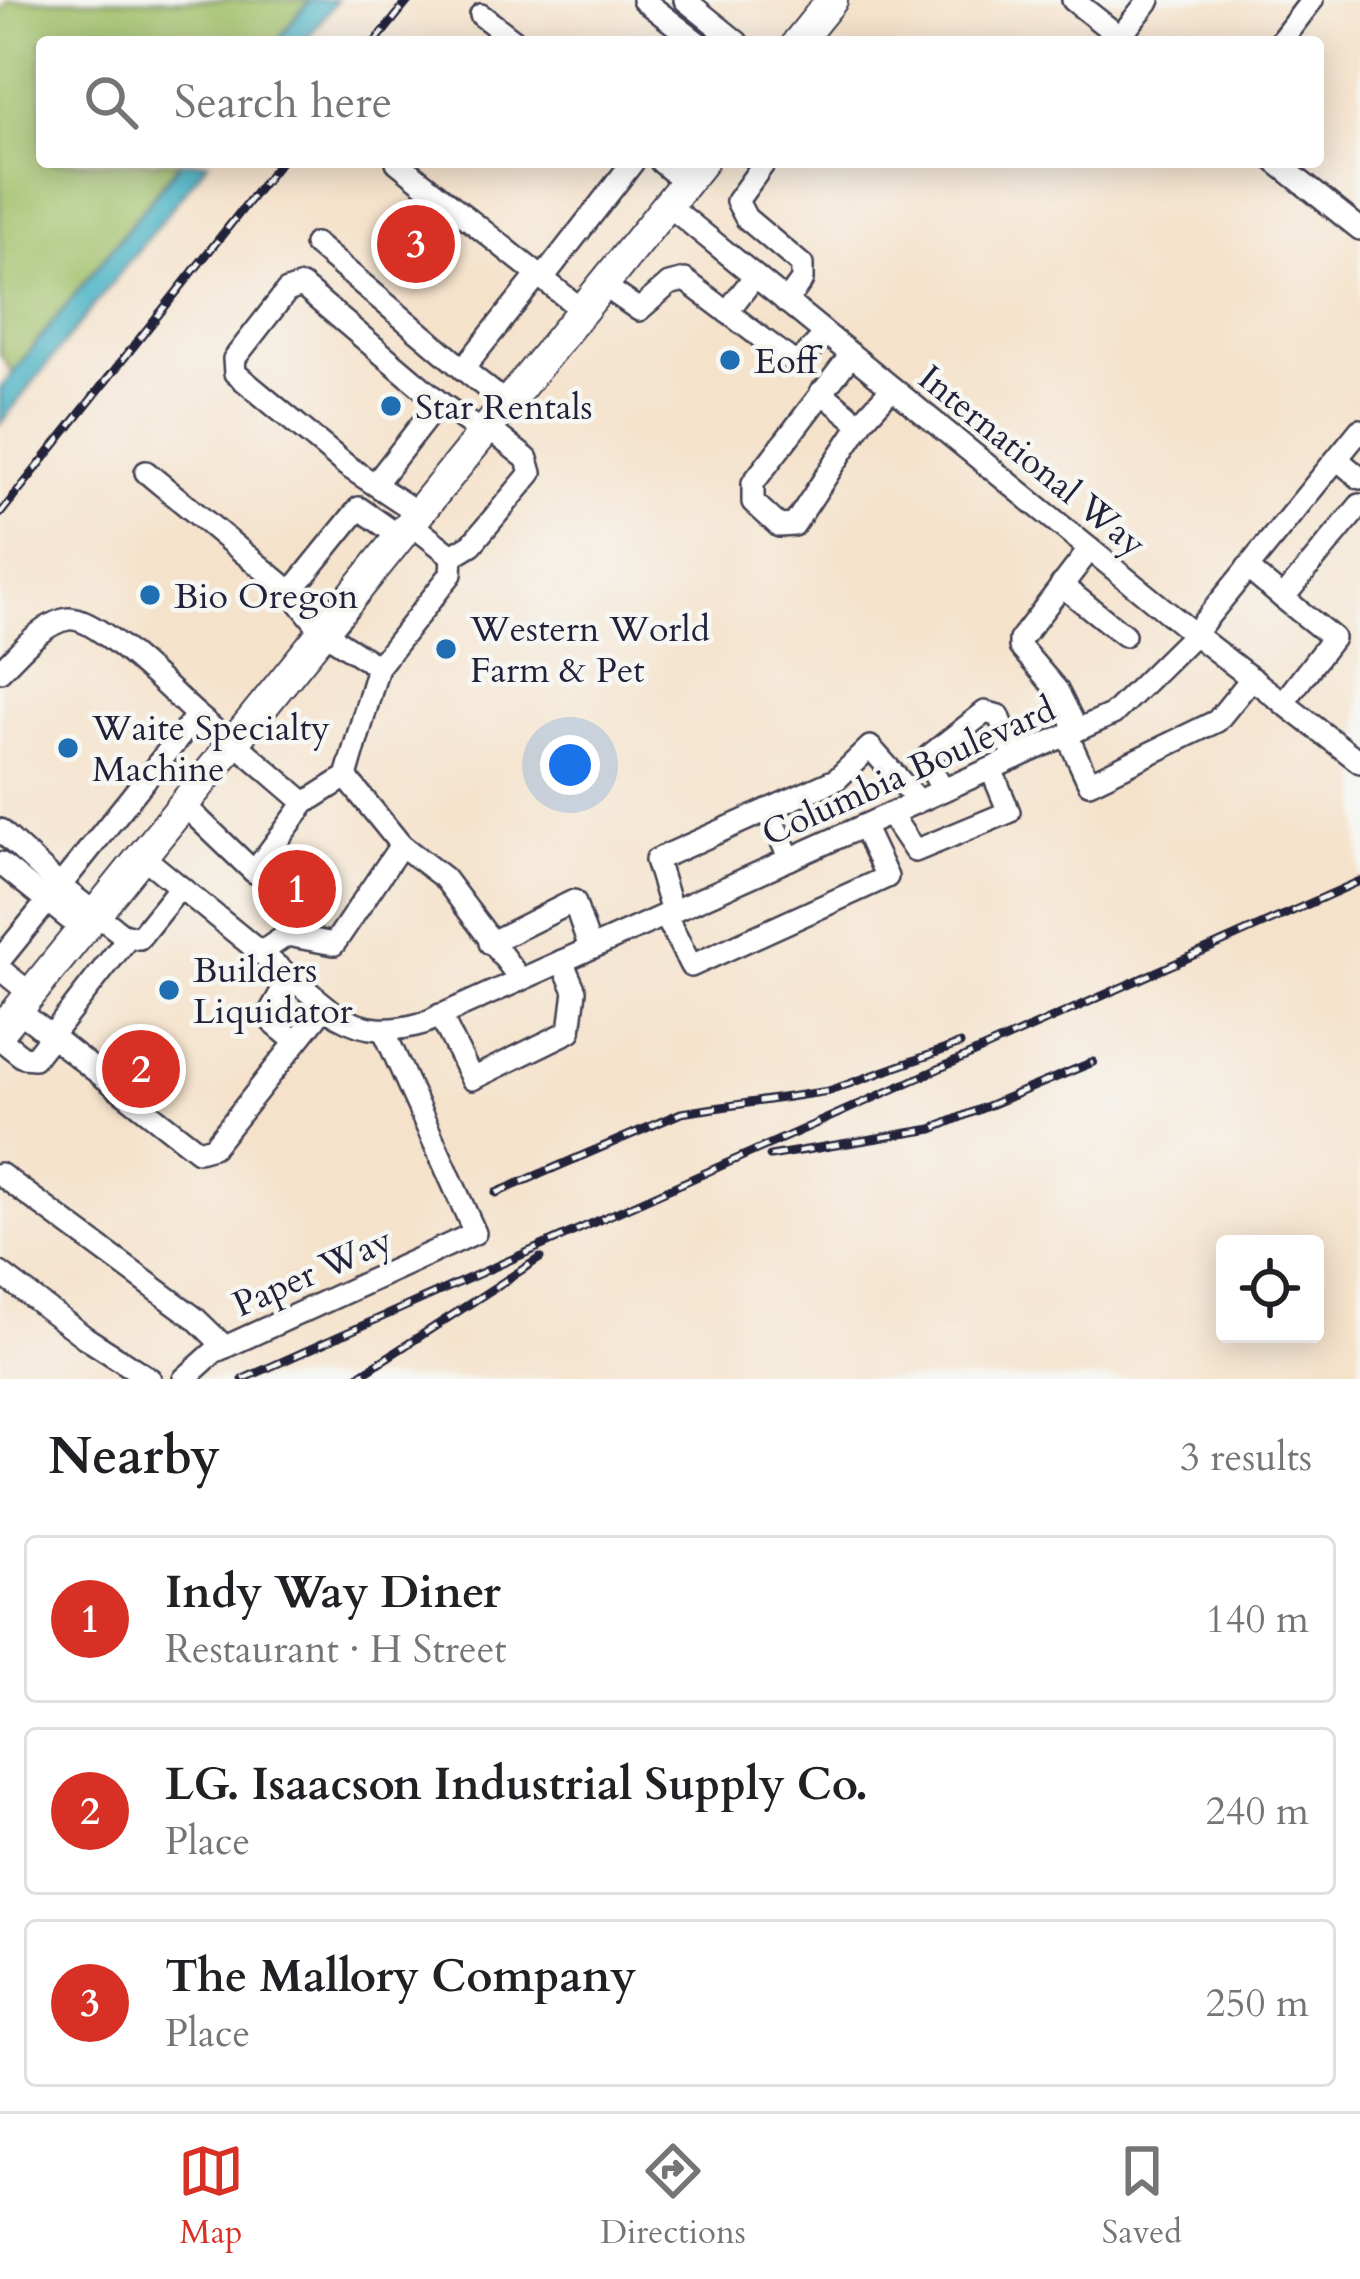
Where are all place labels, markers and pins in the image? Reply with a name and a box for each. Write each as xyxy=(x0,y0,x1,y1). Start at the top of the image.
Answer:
pin: 3 xyxy=(377,199,455,289)
place label: Eoff xyxy=(754,337,823,386)
marker: Eoff xyxy=(717,347,743,373)
place label: Star Rentals xyxy=(415,383,593,432)
marker: Star Rentals xyxy=(378,393,404,419)
place label: Bio Oregon xyxy=(174,572,359,621)
marker: Bio Oregon xyxy=(137,582,163,608)
place label: Western World Farm & Pet xyxy=(469,605,710,695)
marker: Western World Farm & Pet xyxy=(433,636,459,662)
place label: Waite Specialty Machine xyxy=(91,704,330,794)
marker: Waite Specialty Machine xyxy=(55,735,81,761)
pin: 1 xyxy=(258,844,336,934)
place label: Builders Liquidator xyxy=(193,946,354,1036)
marker: Builders Liquidator xyxy=(156,977,182,1003)
pin: 2 xyxy=(102,1024,180,1114)

